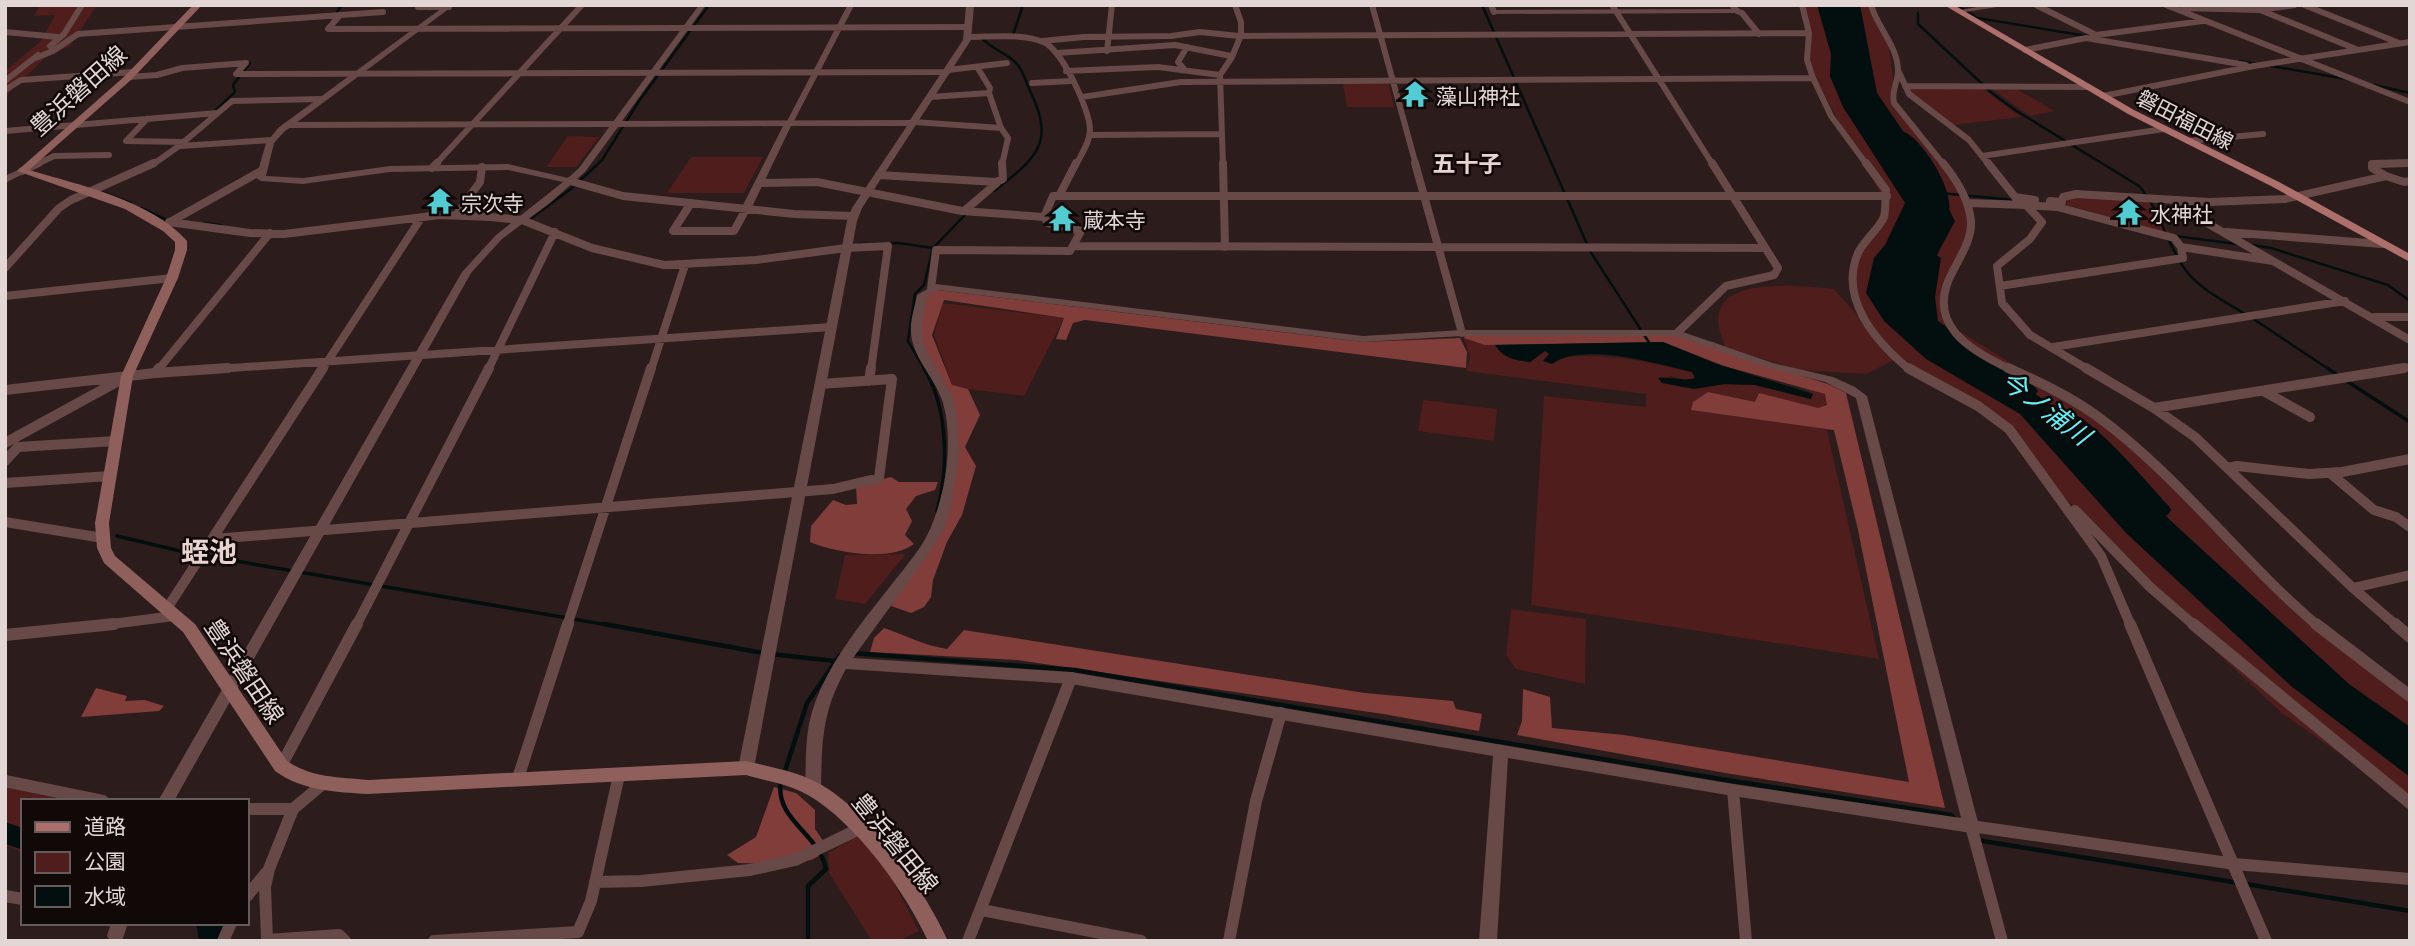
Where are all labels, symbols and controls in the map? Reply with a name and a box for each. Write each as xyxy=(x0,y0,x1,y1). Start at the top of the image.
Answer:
street label: 豊浜磐田線 xyxy=(21,36,133,142)
temple icon: 藻山神社 xyxy=(1400,79,1430,109)
place label: 藻山神社 xyxy=(1436,79,1520,110)
street label: 磐田福田線 xyxy=(2132,80,2240,156)
district label: 五十子 xyxy=(1433,145,1502,179)
temple icon: 宗次寺 xyxy=(425,186,455,216)
place label: 宗次寺 xyxy=(461,186,524,217)
temple icon: 水神社 xyxy=(2114,197,2144,227)
place label: 水神社 xyxy=(2150,197,2213,228)
temple icon: 蔵本寺 xyxy=(1047,203,1077,233)
place label: 蔵本寺 xyxy=(1083,203,1146,234)
water label: 今ノ浦川 xyxy=(1994,359,2103,455)
district label: 蛭池 xyxy=(181,529,237,571)
street label: 豊浜磐田線 xyxy=(198,610,294,730)
street label: 豊浜磐田線 xyxy=(846,784,948,900)
legend xyxy=(21,799,248,925)
text: 道路 xyxy=(84,809,126,840)
text: 公園 xyxy=(84,844,126,875)
text: 水域 xyxy=(84,879,126,910)

